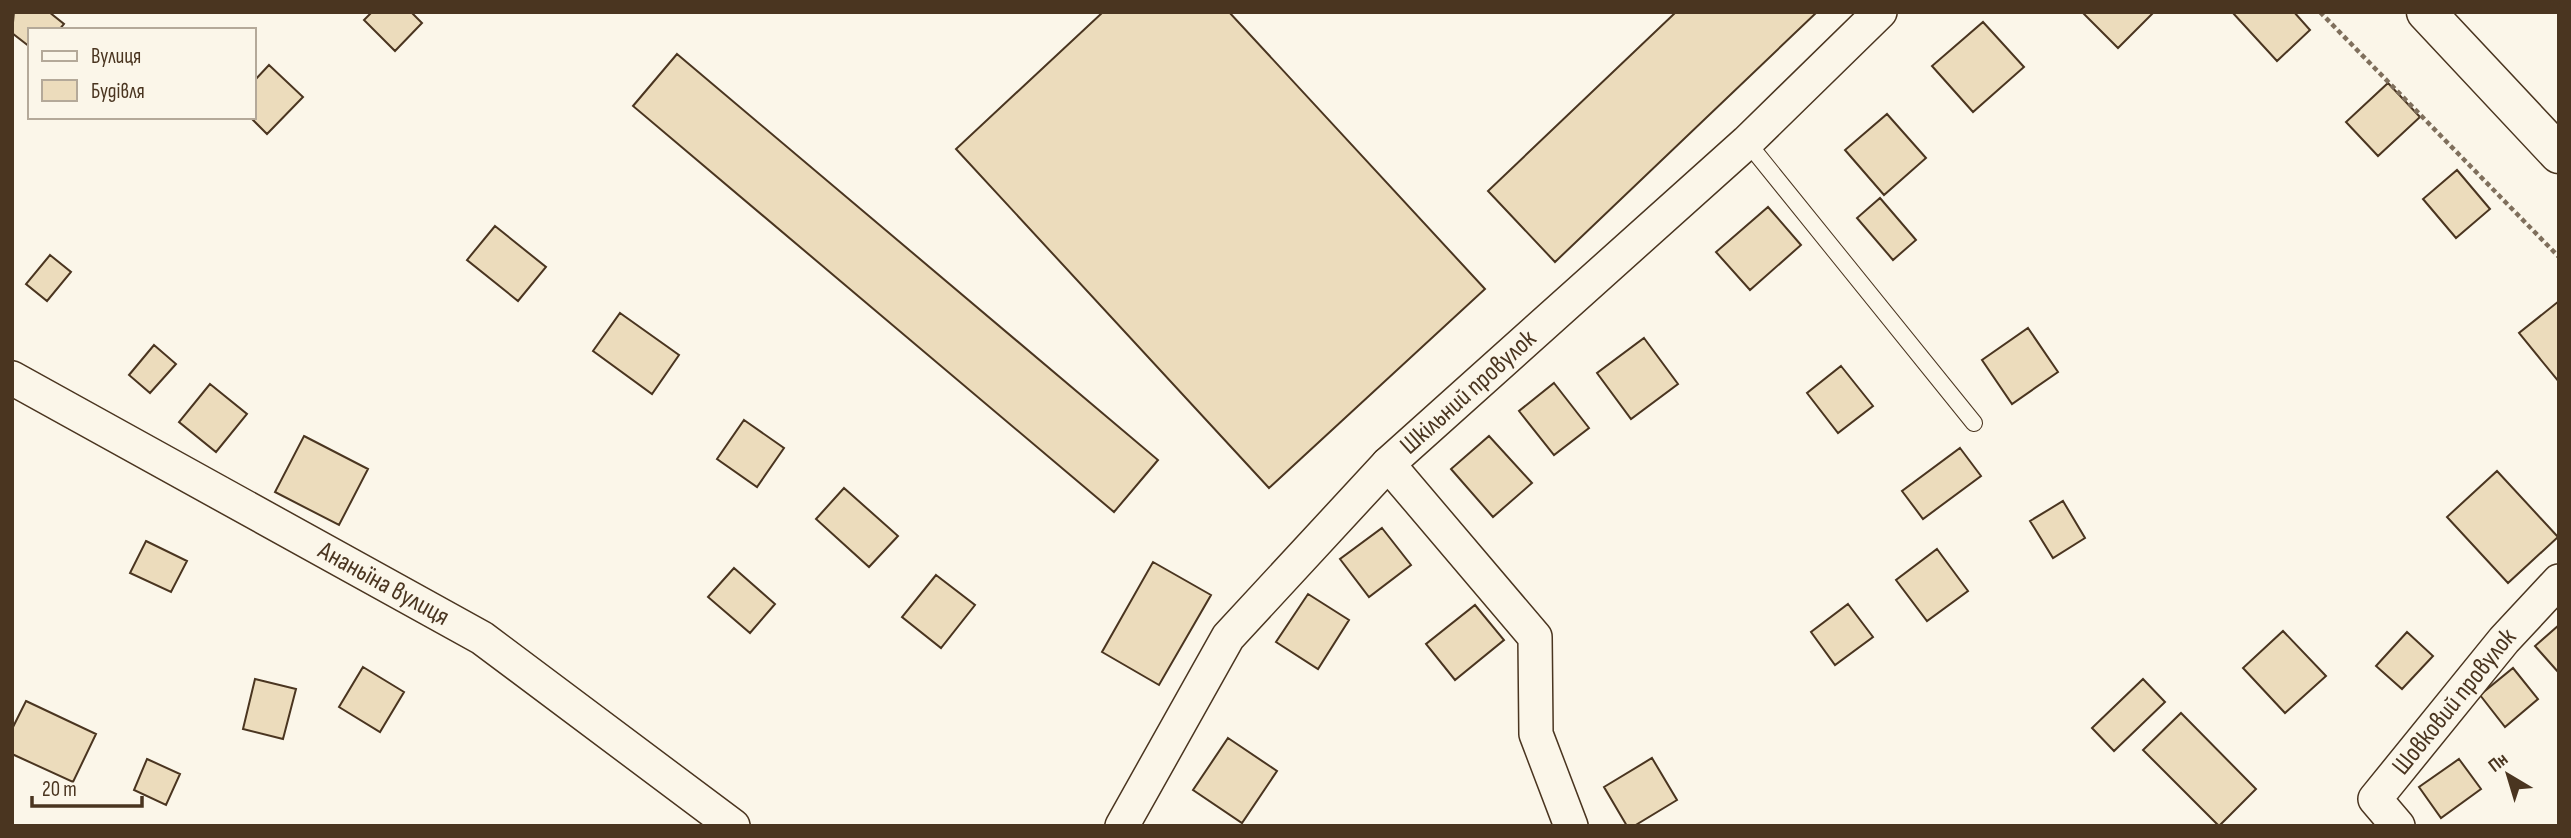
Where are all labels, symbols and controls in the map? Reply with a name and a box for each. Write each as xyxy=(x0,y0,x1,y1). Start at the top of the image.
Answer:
legend xyxy=(28,28,256,119)
text: Вулиця xyxy=(91,44,141,69)
text: Будівля xyxy=(91,79,145,104)
street label: Шкільний провулок xyxy=(1394,323,1542,461)
street label: Ананьїна вулиця xyxy=(312,535,455,632)
street label: Шовковий провулок xyxy=(2385,622,2523,781)
north arrow xyxy=(2473,740,2543,810)
text: Пн xyxy=(2484,748,2513,778)
scale bar xyxy=(32,764,142,808)
text: 20 m xyxy=(42,777,77,802)

